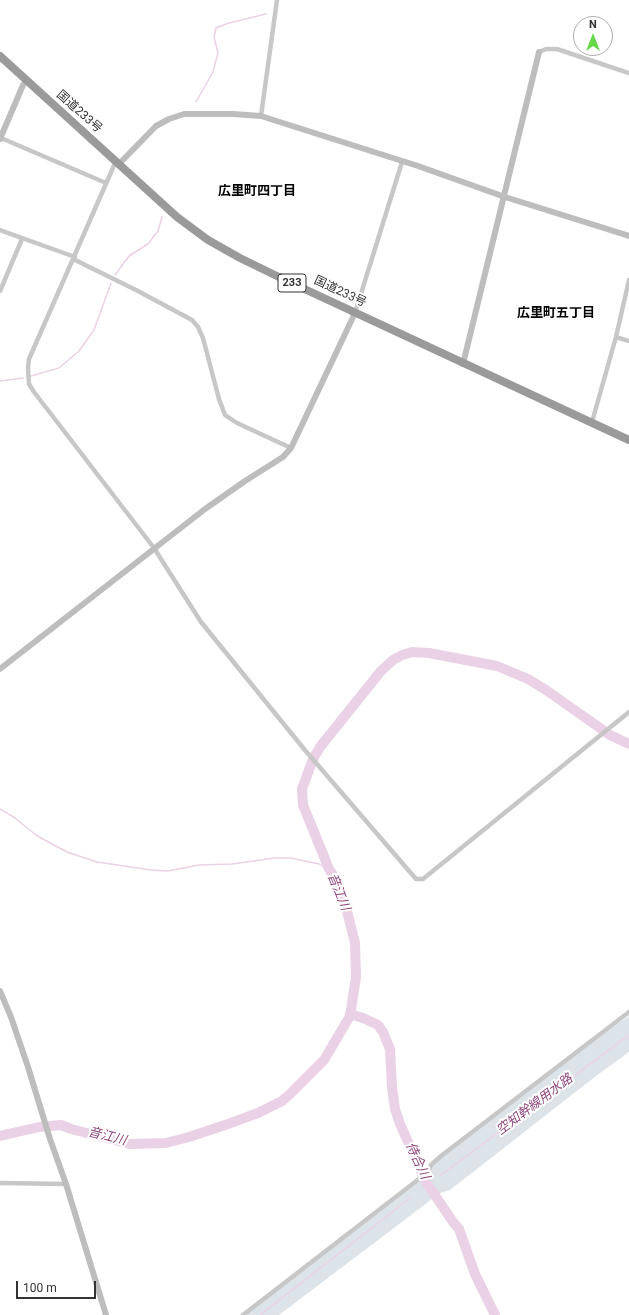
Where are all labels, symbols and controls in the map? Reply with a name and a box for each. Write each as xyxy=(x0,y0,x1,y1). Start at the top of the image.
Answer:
north arrow xyxy=(573,16,613,56)
text: N xyxy=(589,18,597,31)
street label: 国道233号 xyxy=(53,88,105,136)
district label: 広里町四丁目 xyxy=(218,184,296,200)
road number: 233 xyxy=(278,274,306,292)
street label: 国道233号 xyxy=(311,274,369,310)
district label: 広里町五丁目 xyxy=(517,306,595,322)
water label: 音江川 xyxy=(323,871,353,913)
water label: 空知幹線用水路 xyxy=(494,1071,576,1139)
water label: 音江川 xyxy=(86,1125,128,1149)
water label: 侍合川 xyxy=(402,1140,432,1182)
scale bar xyxy=(18,1273,98,1299)
text: 100 m xyxy=(23,1281,57,1295)

